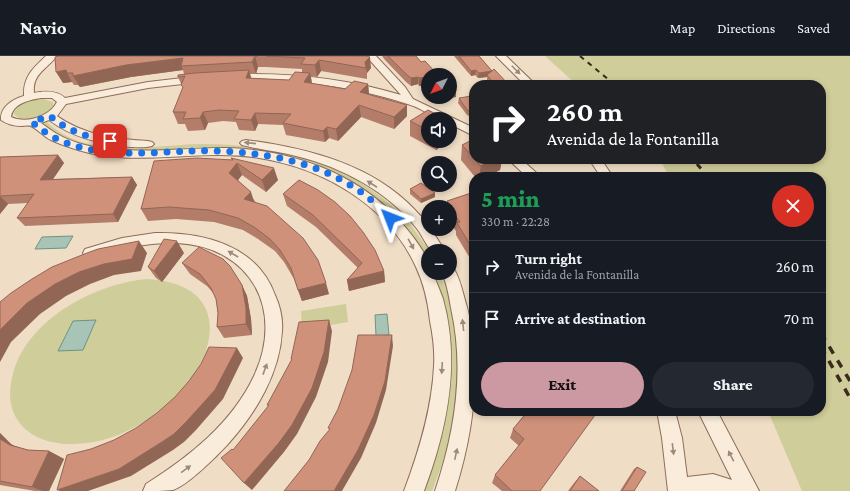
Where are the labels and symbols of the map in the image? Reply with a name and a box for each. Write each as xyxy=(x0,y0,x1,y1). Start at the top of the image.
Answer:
one-way arrow xyxy=(511,66,521,75)
north arrow xyxy=(421,68,457,104)
pin xyxy=(93,124,127,158)
one-way arrow xyxy=(244,140,256,146)
one-way arrow xyxy=(366,180,378,187)
position arrow xyxy=(369,197,411,239)
one-way arrow xyxy=(407,238,414,250)
one-way arrow xyxy=(227,251,239,258)
one-way arrow xyxy=(460,319,467,331)
one-way arrow xyxy=(262,362,268,374)
one-way arrow xyxy=(439,362,446,374)
one-way arrow xyxy=(670,443,676,455)
one-way arrow xyxy=(454,448,460,460)
one-way arrow xyxy=(728,451,734,462)
one-way arrow xyxy=(180,465,191,474)

